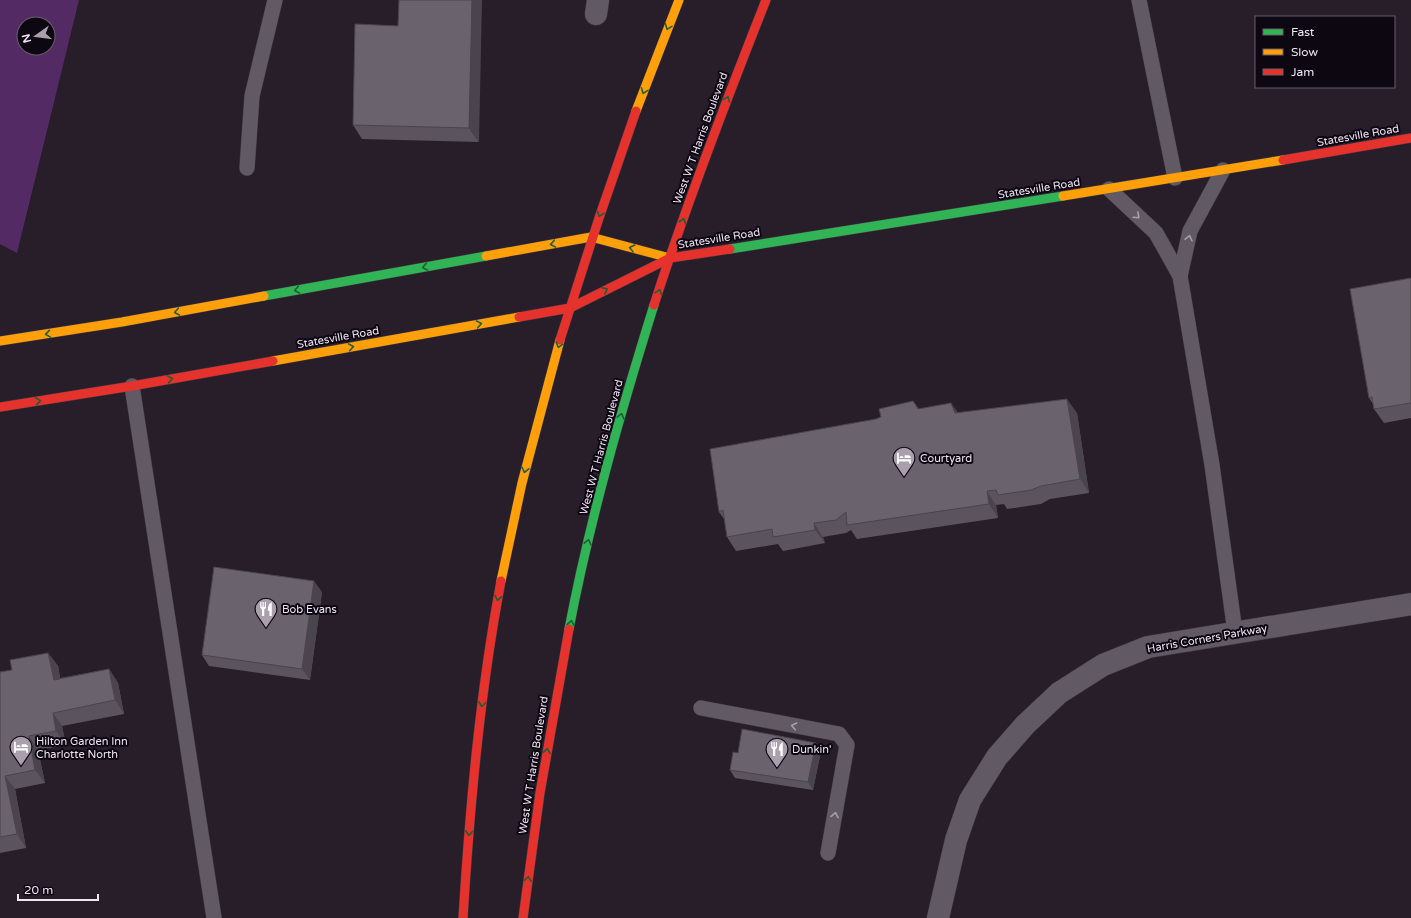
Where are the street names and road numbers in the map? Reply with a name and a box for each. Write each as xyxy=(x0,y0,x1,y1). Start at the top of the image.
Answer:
street label: West W T Harris Boulevard xyxy=(671,70,730,206)
street label: Statesville Road xyxy=(1316,122,1400,149)
street label: Statesville Road xyxy=(997,176,1081,201)
street label: Statesville Road xyxy=(677,226,761,251)
street label: Statesville Road xyxy=(296,324,380,351)
street label: West W T Harris Boulevard xyxy=(577,378,626,516)
street label: Harris Corners Parkway xyxy=(1146,622,1268,655)
street label: West W T Harris Boulevard xyxy=(516,695,551,835)

